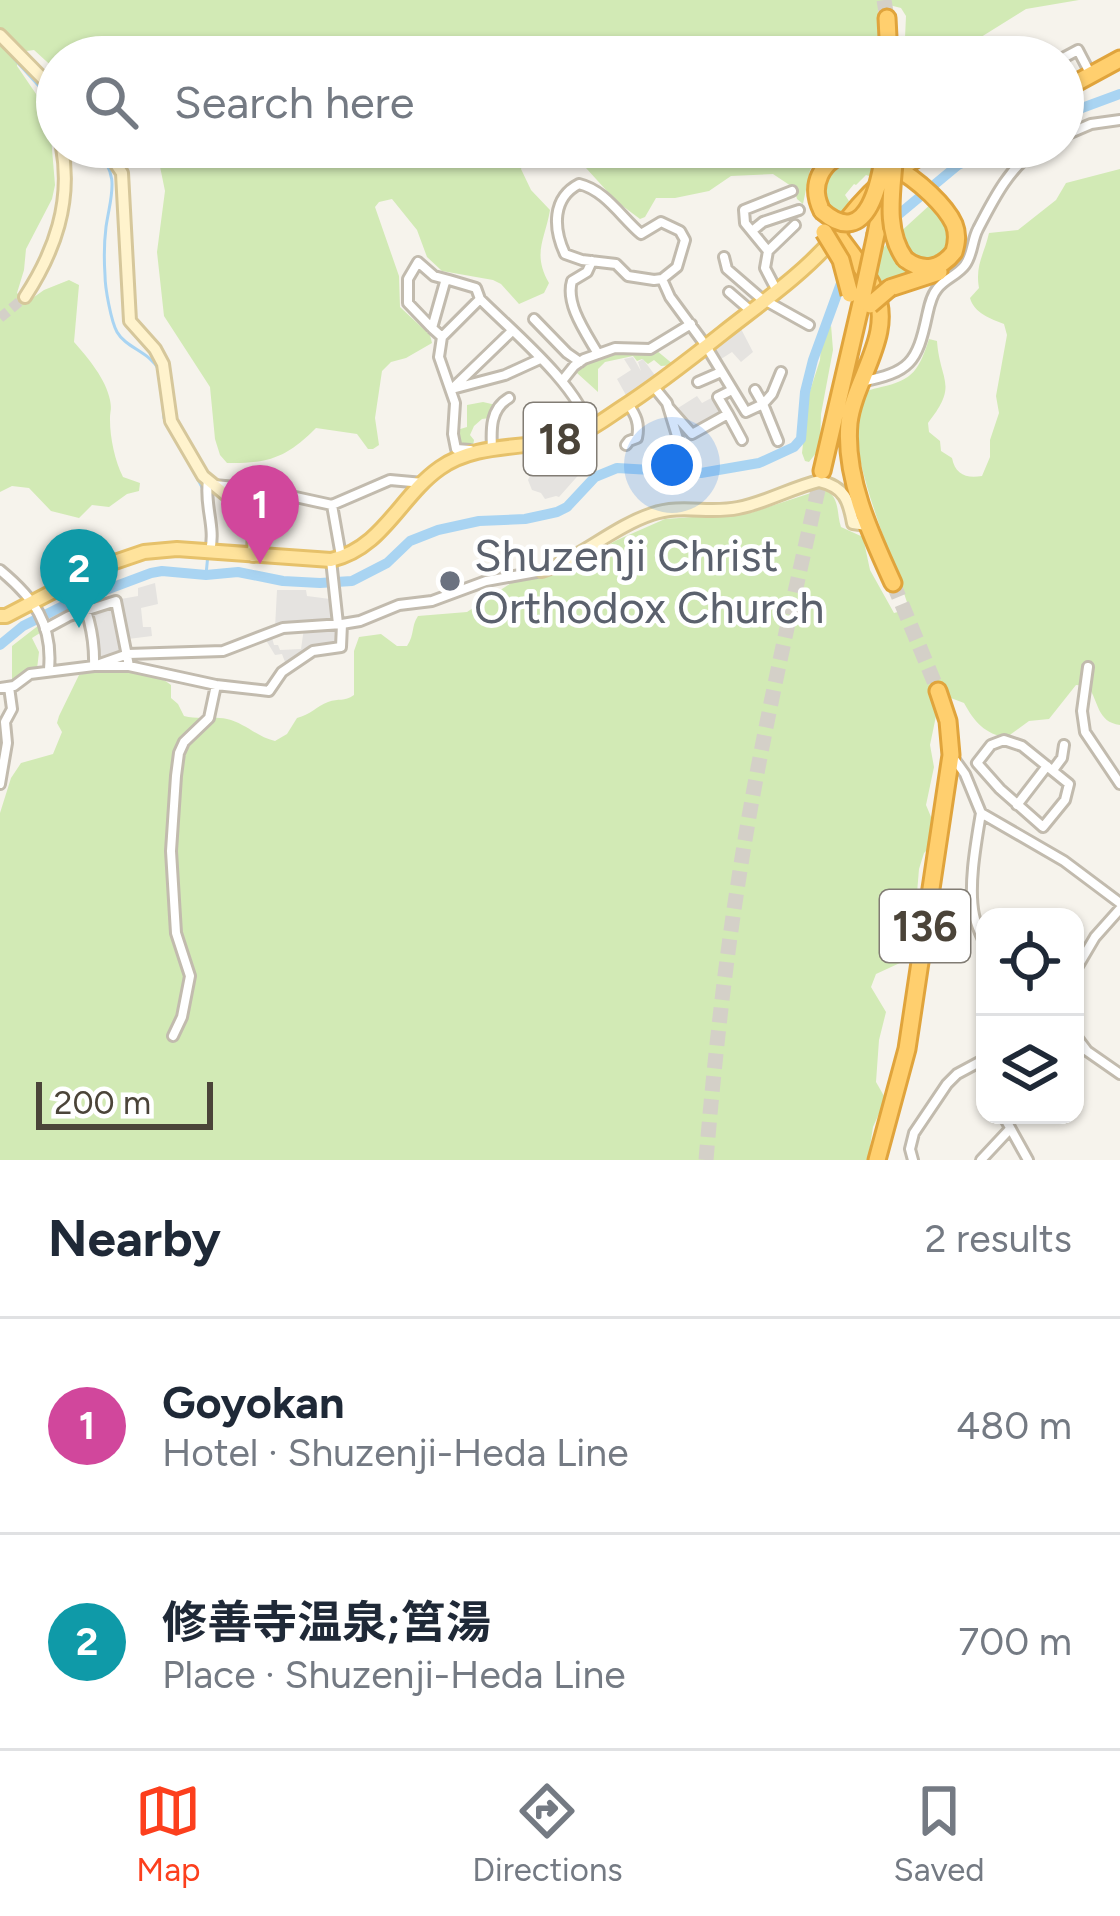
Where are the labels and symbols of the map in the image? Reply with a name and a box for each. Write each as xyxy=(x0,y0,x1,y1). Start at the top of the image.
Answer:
road number: 18 xyxy=(524,403,596,475)
your location xyxy=(642,435,702,495)
pin: 1 xyxy=(221,465,299,564)
place label: Shuzenji Christ Orthodox Church xyxy=(474,528,824,634)
pin: 2 xyxy=(40,529,118,628)
marker: Shuzenji Christ Orthodox Church xyxy=(437,568,463,594)
road number: 136 xyxy=(880,890,970,962)
scale bar xyxy=(36,1076,213,1129)

